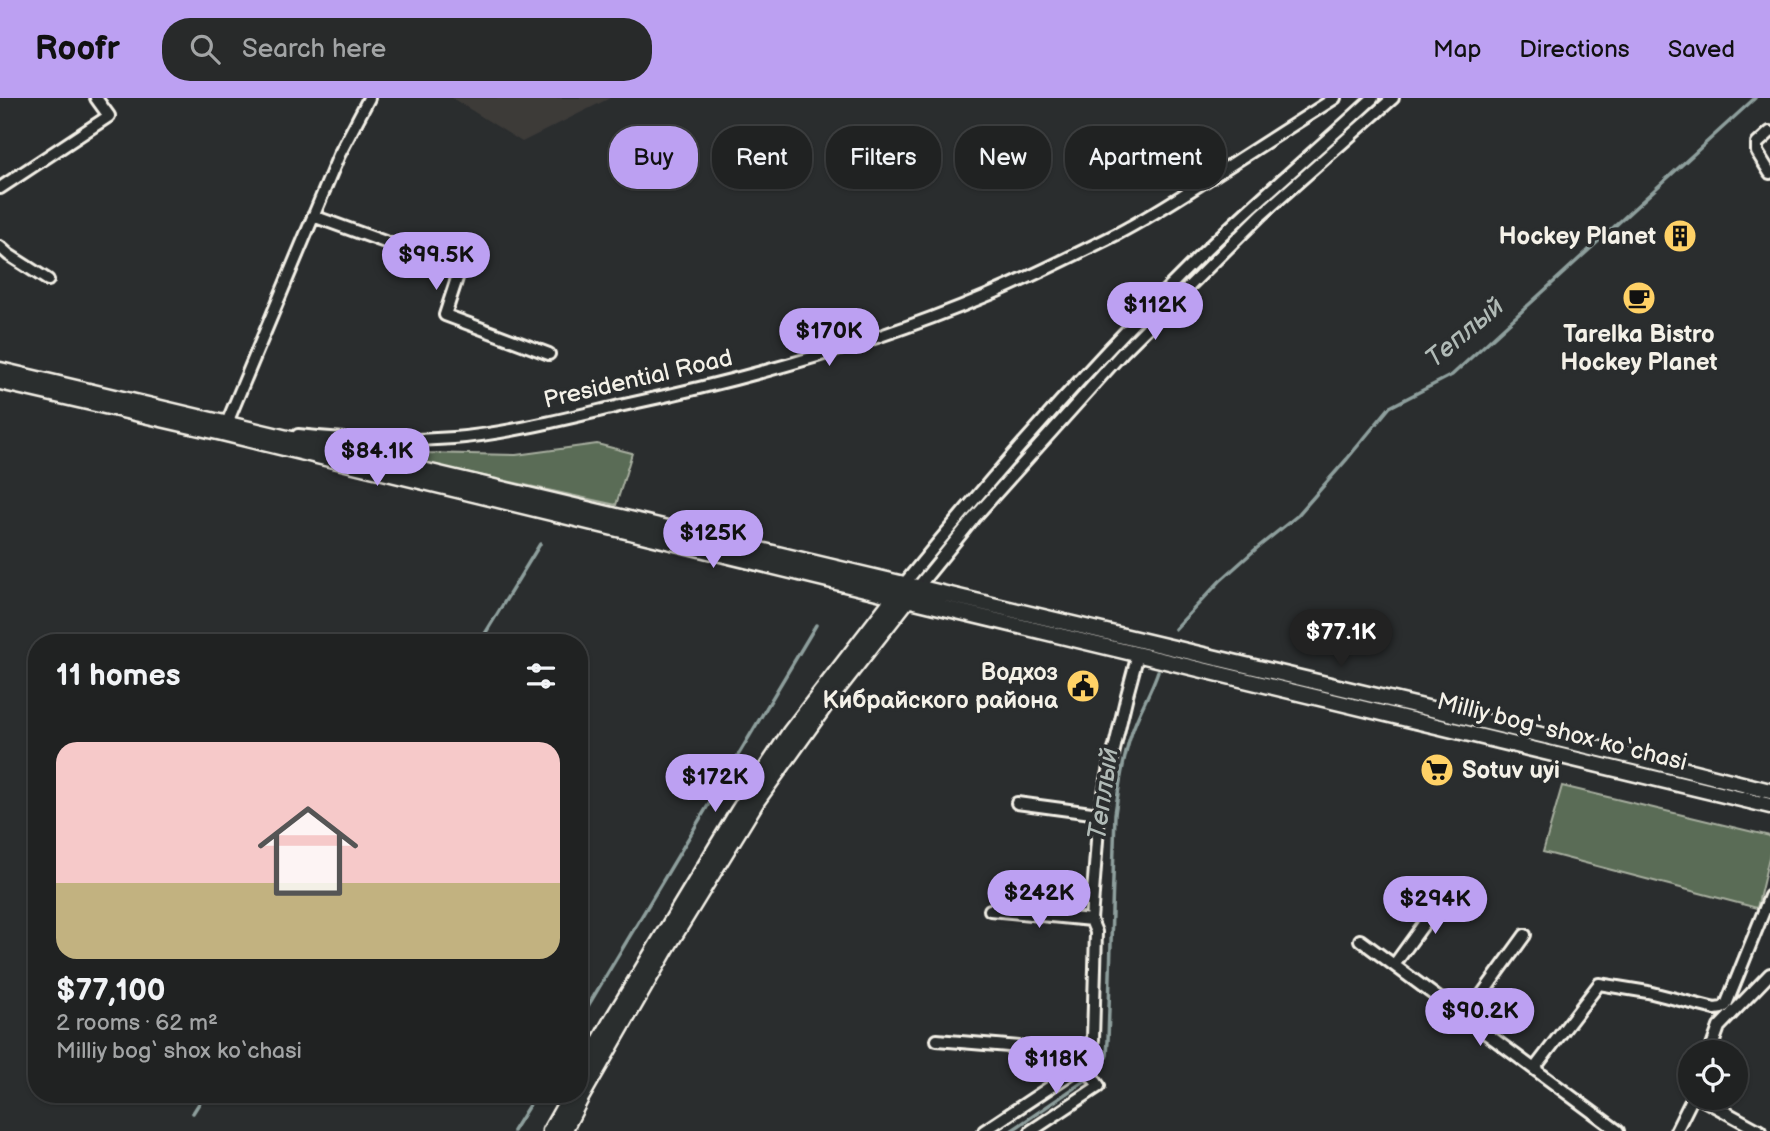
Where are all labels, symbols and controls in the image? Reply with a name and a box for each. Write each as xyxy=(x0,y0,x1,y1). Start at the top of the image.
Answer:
search box xyxy=(162,18,652,81)
text: Roofr xyxy=(35,29,120,69)
icon: search xyxy=(186,30,224,68)
text: Search here xyxy=(242,34,386,65)
text: Map xyxy=(1433,35,1481,64)
text: Directions xyxy=(1519,35,1630,64)
text: Saved xyxy=(1668,35,1735,64)
chip: Buy xyxy=(609,126,698,189)
chip: Rent xyxy=(712,126,812,189)
chip: Filters xyxy=(826,126,941,189)
chip: New xyxy=(955,126,1051,189)
chip: Apartment xyxy=(1065,126,1226,189)
building icon: Hockey Planet xyxy=(1661,217,1699,255)
place label: Hockey Planet xyxy=(1499,222,1656,251)
pin: $99.5K xyxy=(379,232,493,292)
text: $99.5K xyxy=(398,241,474,269)
cafe icon: Tarelka Bistro Hockey Planet xyxy=(1620,279,1658,317)
pin: $112K xyxy=(1106,282,1204,342)
text: $112K xyxy=(1123,291,1187,319)
water label: Теплый xyxy=(1419,291,1511,375)
pin: $170K xyxy=(780,308,878,368)
text: $170K xyxy=(795,317,863,345)
place label: Tarelka Bistro Hockey Planet xyxy=(1560,320,1718,377)
street label: Presidential Road xyxy=(541,343,735,415)
pin: $84.1K xyxy=(320,428,434,488)
text: $84.1K xyxy=(341,437,413,465)
pin: $125K xyxy=(664,510,762,570)
text: $125K xyxy=(679,519,747,547)
pin: $77.1K xyxy=(1284,610,1398,669)
text: $77.1K xyxy=(1306,618,1376,646)
icon: filters xyxy=(522,657,560,695)
text: 11 homes xyxy=(56,658,180,694)
place label: Водхоз Кибрайского района xyxy=(823,658,1059,715)
public building icon: Водхоз Кибрайского района xyxy=(1064,667,1102,705)
street label: Milliy bog‘ shox ko‘chasi xyxy=(1434,687,1690,777)
water label: Теплый xyxy=(1082,746,1126,842)
supermarket icon: Sotuv uyi xyxy=(1418,751,1456,789)
pin: $172K xyxy=(666,754,764,814)
place label: Sotuv uyi xyxy=(1462,756,1560,785)
text: $172K xyxy=(682,763,748,791)
icon: home xyxy=(245,788,371,914)
pin: $242K xyxy=(990,870,1088,930)
pin: $294K xyxy=(1386,876,1484,936)
text: $242K xyxy=(1003,879,1075,907)
text: $294K xyxy=(1399,885,1471,913)
text: $77,100 xyxy=(56,973,166,1009)
pin: $90.2K xyxy=(1423,988,1537,1048)
text: $90.2K xyxy=(1441,997,1519,1025)
text: 2 rooms · 62 m² xyxy=(56,1009,218,1037)
text: Milliy bog‘ shox ko‘chasi xyxy=(56,1037,302,1065)
pin: $118K xyxy=(1007,1037,1105,1096)
map controls xyxy=(1678,1040,1748,1110)
button: locate xyxy=(1678,1040,1748,1110)
text: $118K xyxy=(1024,1045,1088,1073)

